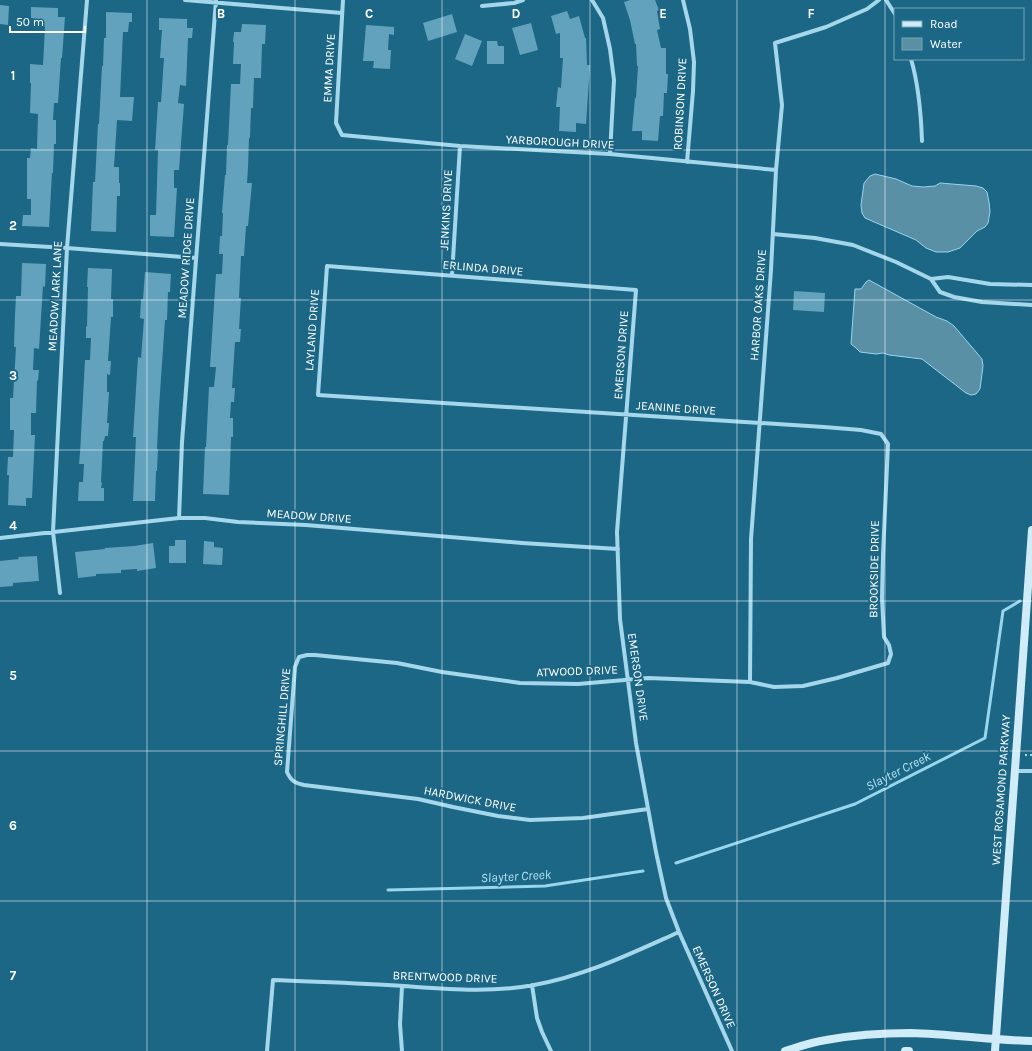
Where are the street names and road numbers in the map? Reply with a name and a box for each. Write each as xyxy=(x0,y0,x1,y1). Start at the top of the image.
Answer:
street label: EMMA DRIVE xyxy=(320,33,338,103)
street label: ROBINSON DRIVE xyxy=(671,58,689,150)
street label: YARBOROUGH DRIVE xyxy=(505,132,615,152)
street label: JENKINS DRIVE xyxy=(437,169,455,251)
street label: MEADOW RIDGE DRIVE xyxy=(175,197,197,319)
street label: MEADOW LARK LANE xyxy=(45,240,65,352)
street label: HARBOR OAKS DRIVE xyxy=(747,249,769,361)
street label: ERLINDA DRIVE xyxy=(442,257,524,279)
street label: LAYLAND DRIVE xyxy=(302,288,322,372)
street label: EMERSON DRIVE xyxy=(611,310,631,400)
street label: JEANINE DRIVE xyxy=(636,398,716,418)
street label: MEADOW DRIVE xyxy=(266,506,352,526)
street label: BROOKSIDE DRIVE xyxy=(866,520,882,618)
street label: EMERSON DRIVE xyxy=(625,632,651,722)
street label: ATWOOD DRIVE xyxy=(536,663,618,679)
street label: SPRINGHILL DRIVE xyxy=(271,668,293,766)
street label: WEST ROSAMOND PARKWAY xyxy=(989,714,1013,866)
street label: HARDWICK DRIVE xyxy=(423,783,517,815)
street label: EMERSON DRIVE xyxy=(689,943,739,1031)
street label: BRENTWOOD DRIVE xyxy=(392,968,498,986)

